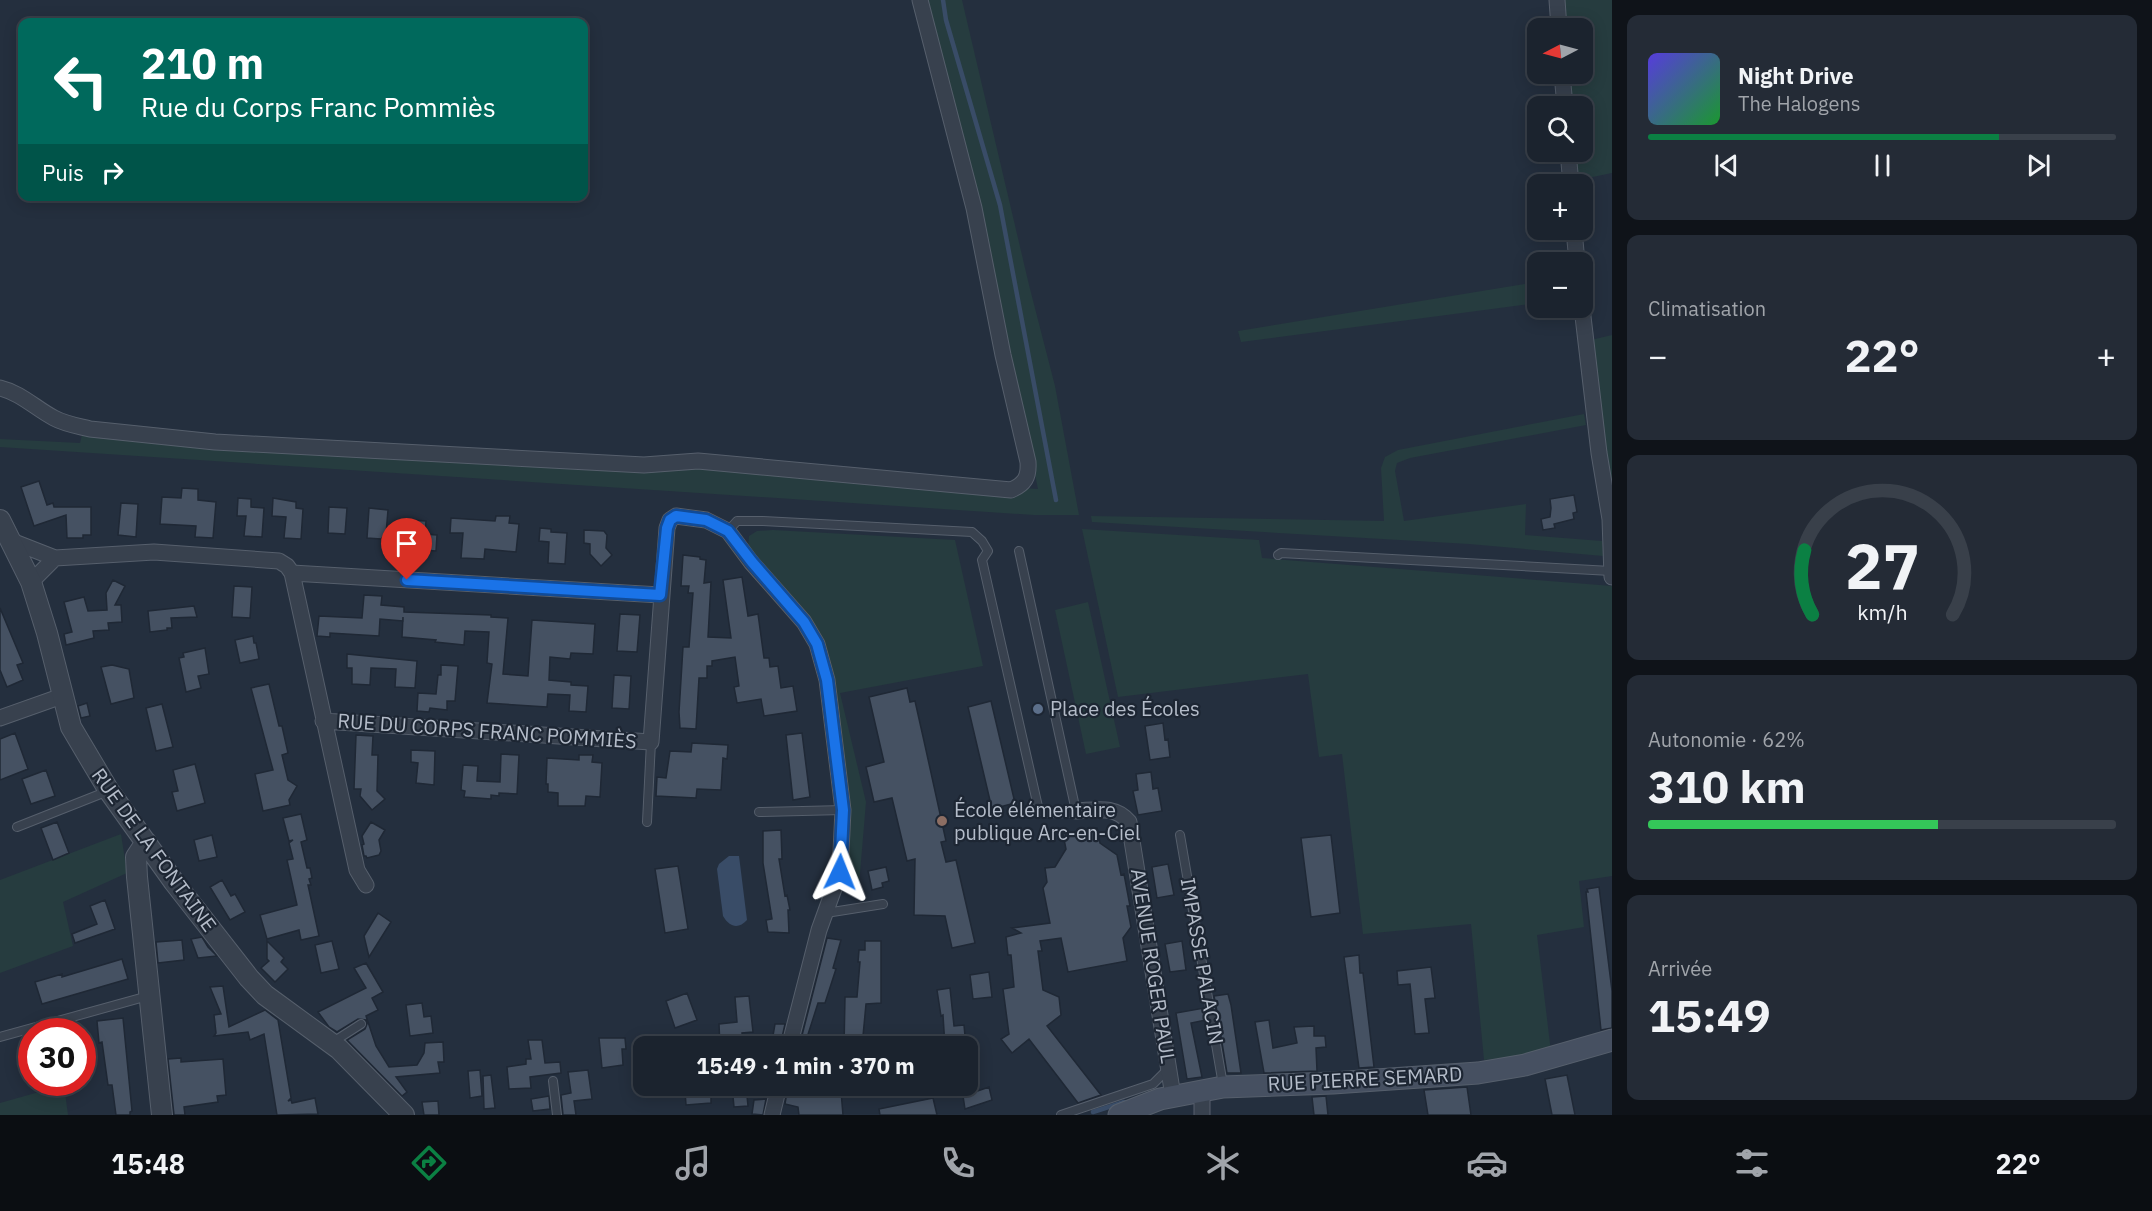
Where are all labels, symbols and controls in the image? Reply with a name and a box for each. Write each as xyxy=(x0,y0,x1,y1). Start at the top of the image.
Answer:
north arrow xyxy=(1527,18,1593,84)
map controls xyxy=(1527,18,1593,318)
text: 210 m xyxy=(141,36,264,91)
icon: left xyxy=(42,42,120,120)
text: Night Drive xyxy=(1738,61,1854,90)
text: Rue du Corps Franc Pommiès xyxy=(141,89,496,124)
text: The Halogens xyxy=(1738,90,1860,117)
button: search xyxy=(1527,96,1593,162)
icon: previous xyxy=(1710,149,1743,182)
icon: pause xyxy=(1866,149,1899,182)
icon: next xyxy=(2022,149,2055,182)
icon: right xyxy=(96,156,129,189)
text: Puis xyxy=(42,158,84,187)
button: + xyxy=(1527,174,1593,240)
button: − xyxy=(1527,252,1593,318)
text: Climatisation xyxy=(1648,295,1766,322)
text: 22° xyxy=(1844,326,1920,384)
text: − xyxy=(1648,334,1668,377)
text: + xyxy=(2096,334,2116,377)
pin xyxy=(381,518,432,580)
text: 27 xyxy=(1845,525,1919,606)
icon: arrive xyxy=(390,527,423,560)
text: km/h xyxy=(1857,598,1907,626)
place label: Place des Écoles xyxy=(1050,695,1200,722)
marker: Place des Écoles xyxy=(1031,702,1045,716)
street label: RUE DU CORPS FRANC POMMIÈS xyxy=(337,707,638,754)
text: Autonomie · 62% xyxy=(1648,726,1805,753)
text: 310 km xyxy=(1648,757,1806,815)
street label: RUE DE LA FONTAINE xyxy=(86,762,223,937)
place label: École élémentaire publique Arc-en-Ciel xyxy=(954,796,1140,846)
marker: École élémentaire publique Arc-en-Ciel xyxy=(935,814,949,828)
position arrow xyxy=(808,840,872,904)
street label: AVENUE ROGER PAUL xyxy=(1125,866,1182,1065)
street label: IMPASSE PALACIN xyxy=(1175,875,1230,1047)
text: Arrivée xyxy=(1648,955,1712,982)
text: 15:49 xyxy=(1648,986,1771,1044)
speed limit sign: 30 xyxy=(18,1018,96,1096)
text: 15:49 · 1 min · 370 m xyxy=(696,1051,915,1080)
street label: RUE PIERRE SEMARD xyxy=(1267,1060,1463,1097)
icon: directions xyxy=(408,1142,450,1184)
icon: music xyxy=(672,1142,714,1184)
icon: phone xyxy=(937,1142,979,1184)
icon: climate xyxy=(1202,1142,1244,1184)
icon: car xyxy=(1466,1142,1508,1184)
icon: filters xyxy=(1731,1142,1773,1184)
text: 15:48 xyxy=(111,1146,185,1181)
text: 22° xyxy=(1996,1146,2041,1181)

